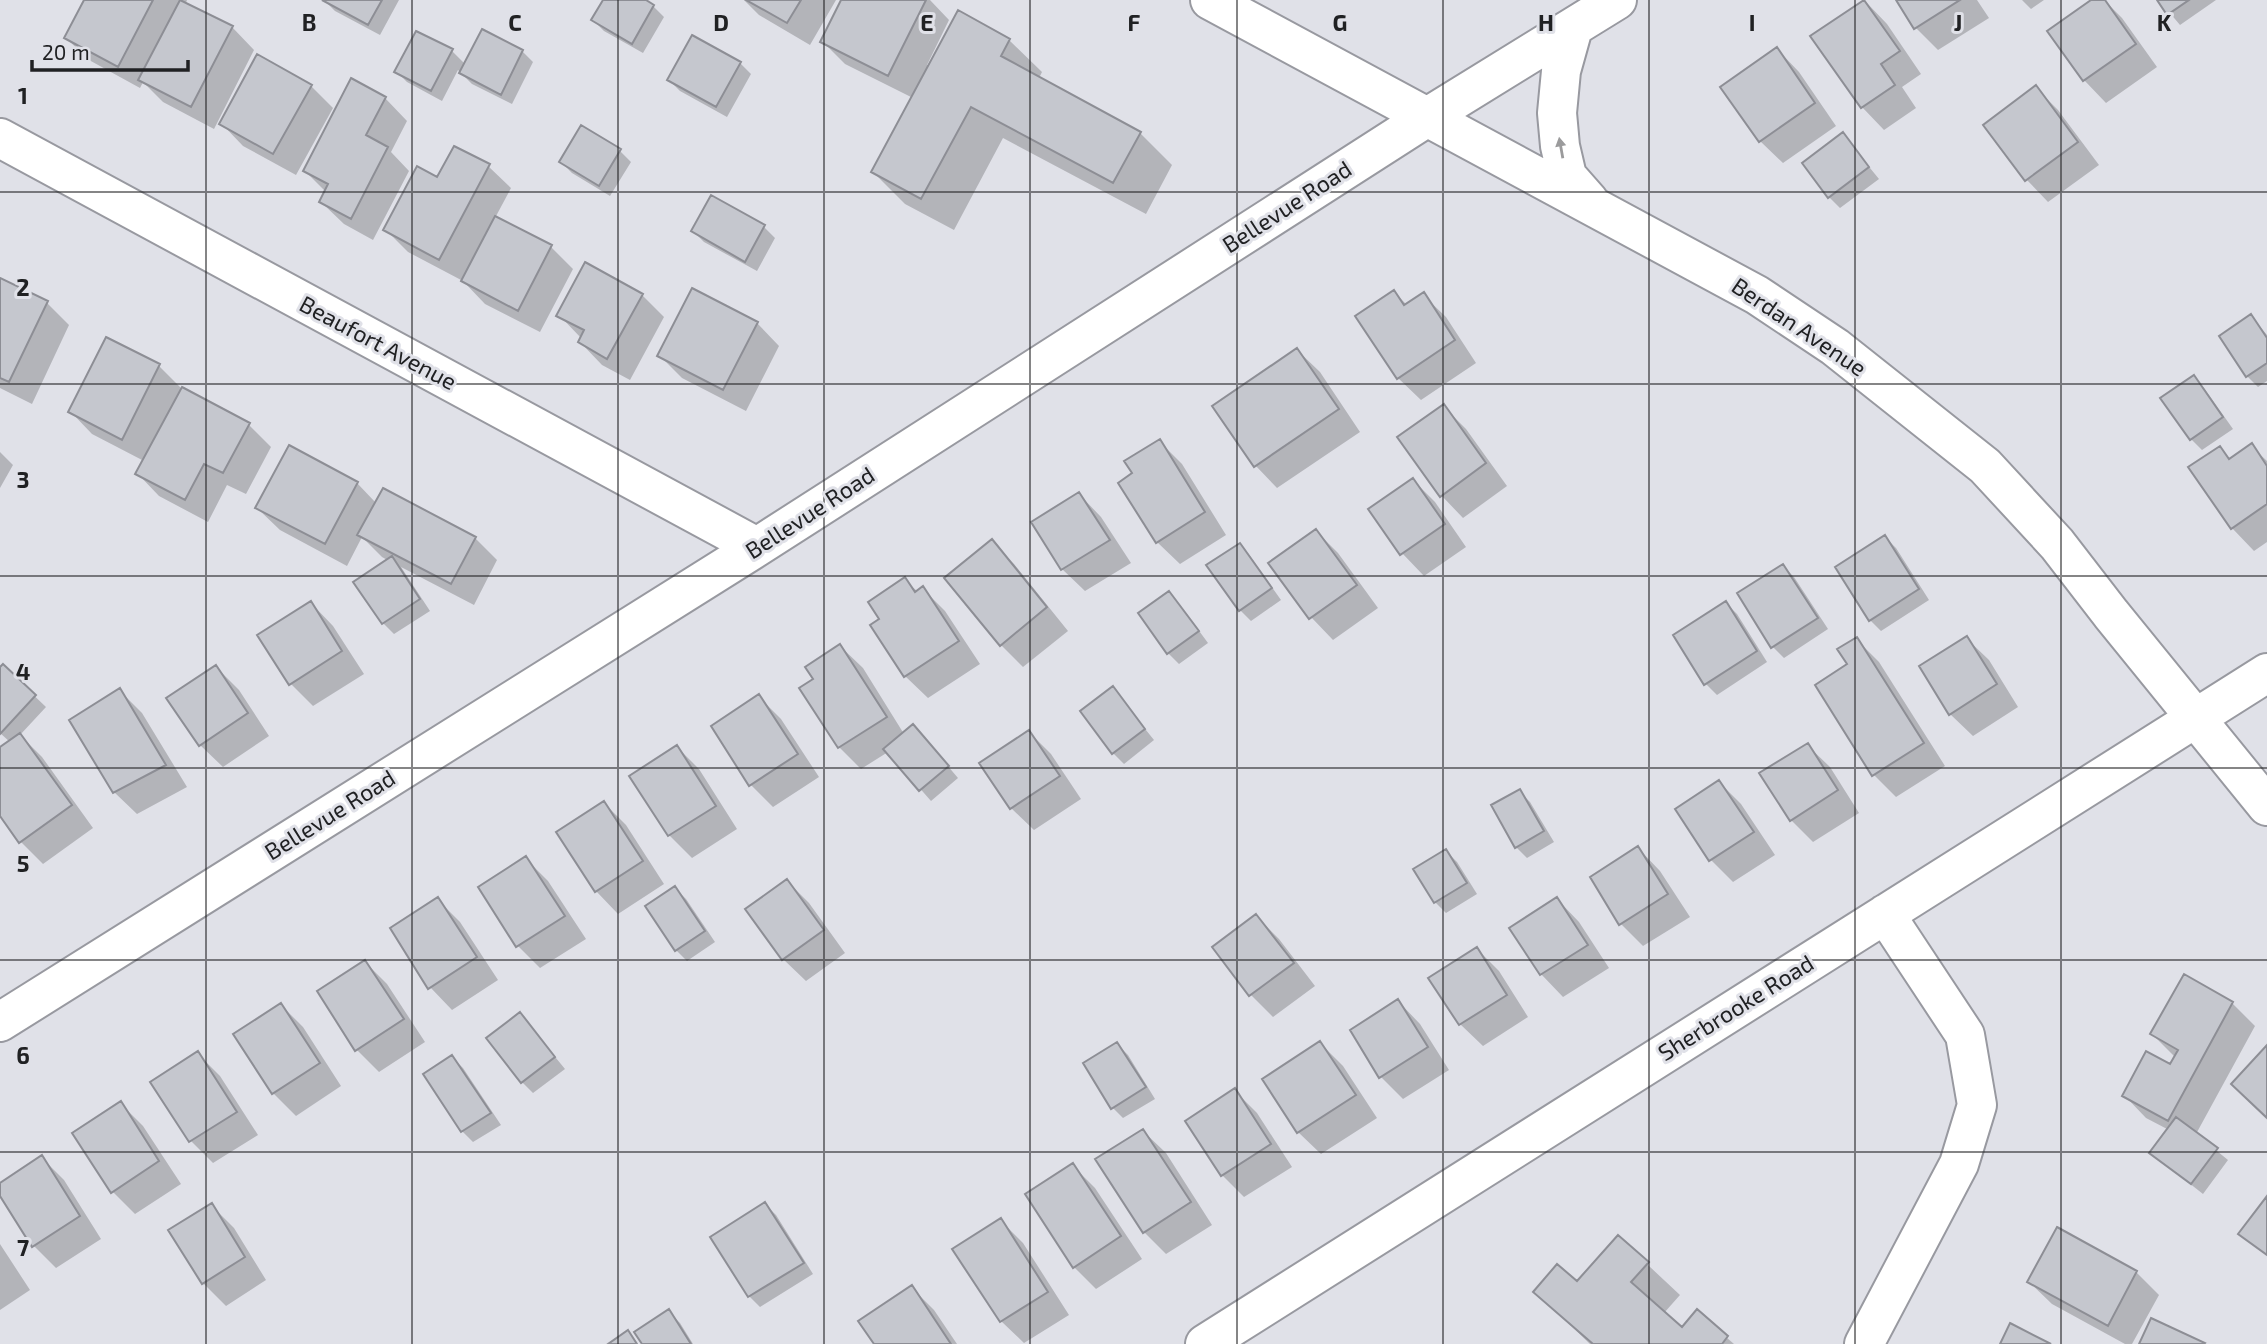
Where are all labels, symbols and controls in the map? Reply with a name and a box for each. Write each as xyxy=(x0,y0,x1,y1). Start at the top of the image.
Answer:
text: B xyxy=(302,8,316,36)
text: C xyxy=(508,8,522,36)
text: D xyxy=(713,8,729,36)
text: E xyxy=(920,8,934,36)
text: F xyxy=(1128,8,1141,36)
text: G xyxy=(1333,8,1347,36)
text: H xyxy=(1538,8,1554,36)
text: I xyxy=(1749,8,1755,36)
text: J xyxy=(1954,8,1962,36)
text: K xyxy=(2157,8,2172,36)
scale bar xyxy=(32,28,187,72)
text: 20 m xyxy=(42,39,90,64)
text: 1 xyxy=(18,81,28,109)
one-way arrow xyxy=(1555,137,1566,159)
street label: Bellevue Road xyxy=(1217,154,1356,258)
street label: Berdan Avenue xyxy=(1727,271,1872,382)
text: 2 xyxy=(16,273,30,301)
street label: Beaufort Avenue xyxy=(295,289,462,395)
street label: Bellevue Road xyxy=(740,460,879,564)
text: 3 xyxy=(16,465,30,493)
text: 4 xyxy=(16,657,30,685)
street label: Bellevue Road xyxy=(259,763,400,865)
text: 5 xyxy=(17,849,29,877)
street label: Sherbrooke Road xyxy=(1653,948,1818,1066)
text: 6 xyxy=(16,1041,30,1069)
text: 7 xyxy=(17,1233,29,1261)

